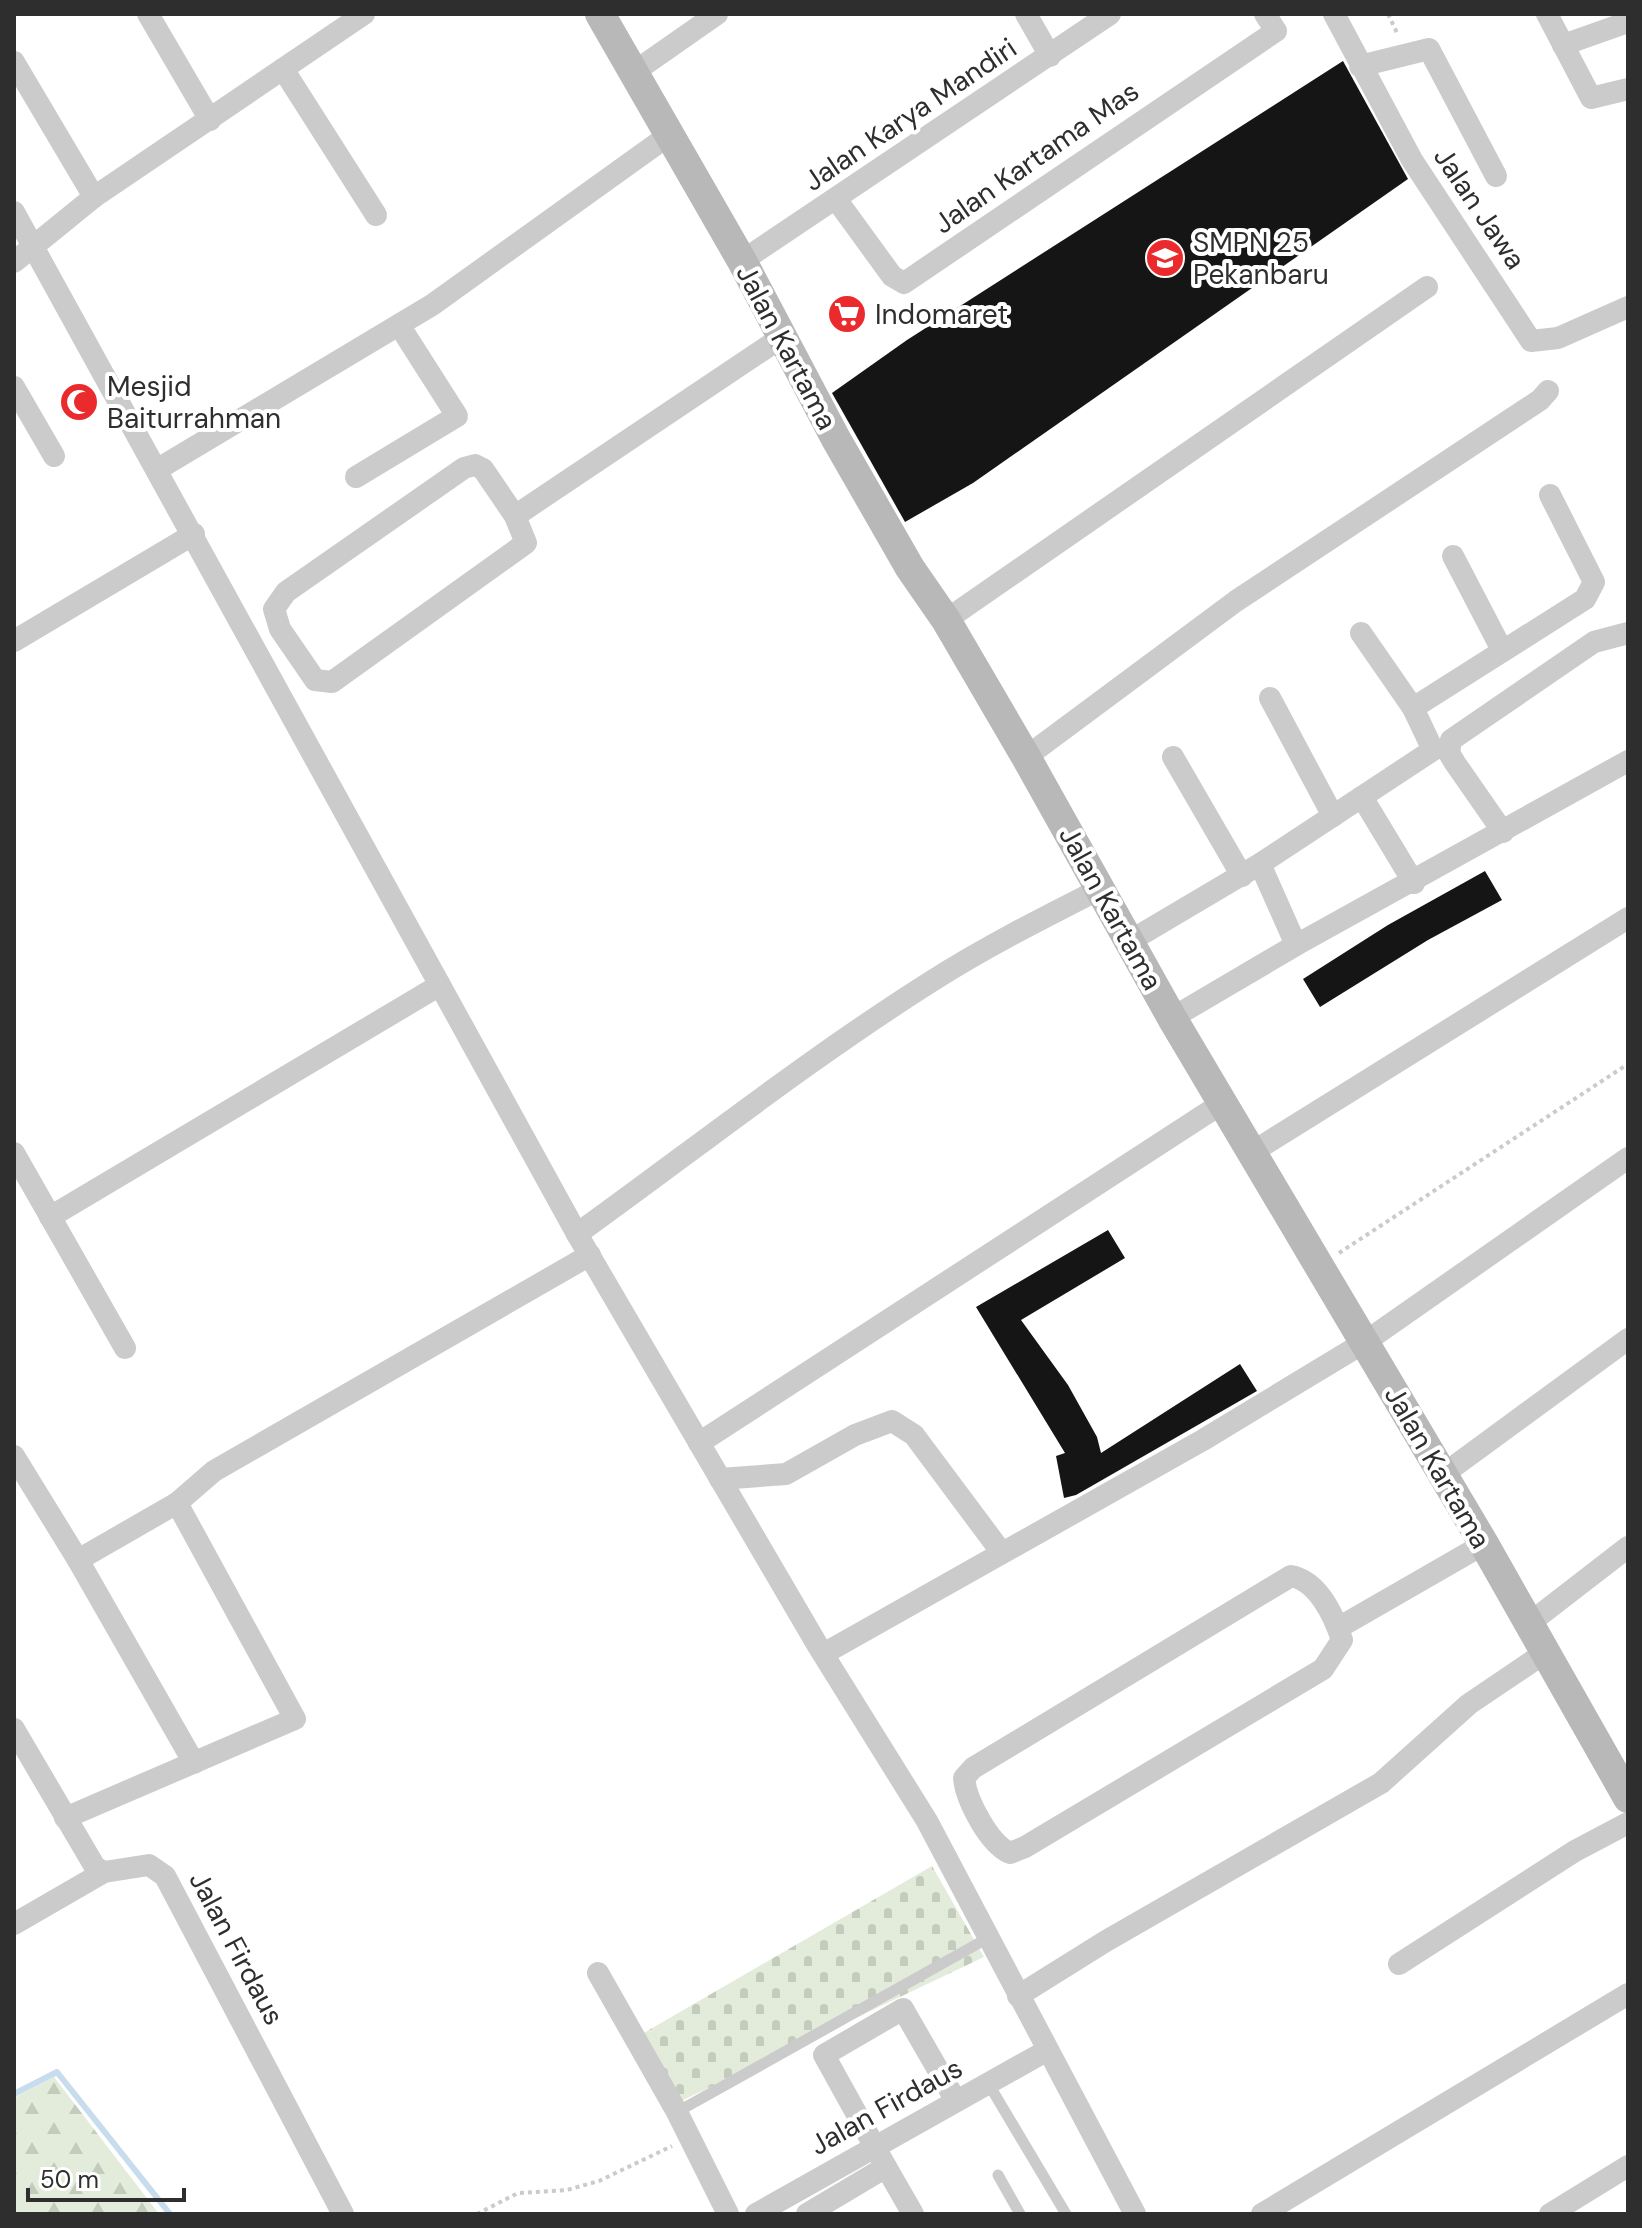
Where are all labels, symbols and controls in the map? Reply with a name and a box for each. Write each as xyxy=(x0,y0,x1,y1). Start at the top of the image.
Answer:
street label: Jalan Karya Mandiri xyxy=(797,29,1024,199)
street label: Jalan Kartama Mas xyxy=(926,73,1146,242)
street label: Jalan Jawa xyxy=(1425,140,1534,276)
place label: SMPN 25 Pekanbaru xyxy=(1193,224,1329,293)
school or university icon: SMPN 25 Pekanbaru xyxy=(1144,237,1186,279)
street label: Jalan Kartama xyxy=(728,258,846,436)
supermarket icon: Indomaret xyxy=(826,293,868,335)
place label: Indomaret xyxy=(875,296,1008,333)
place label: Mesjid Baiturrahman xyxy=(107,368,281,437)
mosque icon: Mesjid Baiturrahman xyxy=(58,381,100,423)
street label: Jalan Kartama xyxy=(1050,820,1171,997)
street label: Jalan Kartama xyxy=(1376,1379,1499,1555)
street label: Jalan Firdaus xyxy=(181,1865,292,2031)
street label: Jalan Firdaus xyxy=(804,2049,969,2164)
scale bar xyxy=(28,2152,184,2202)
text: 50 m xyxy=(40,2164,99,2195)

